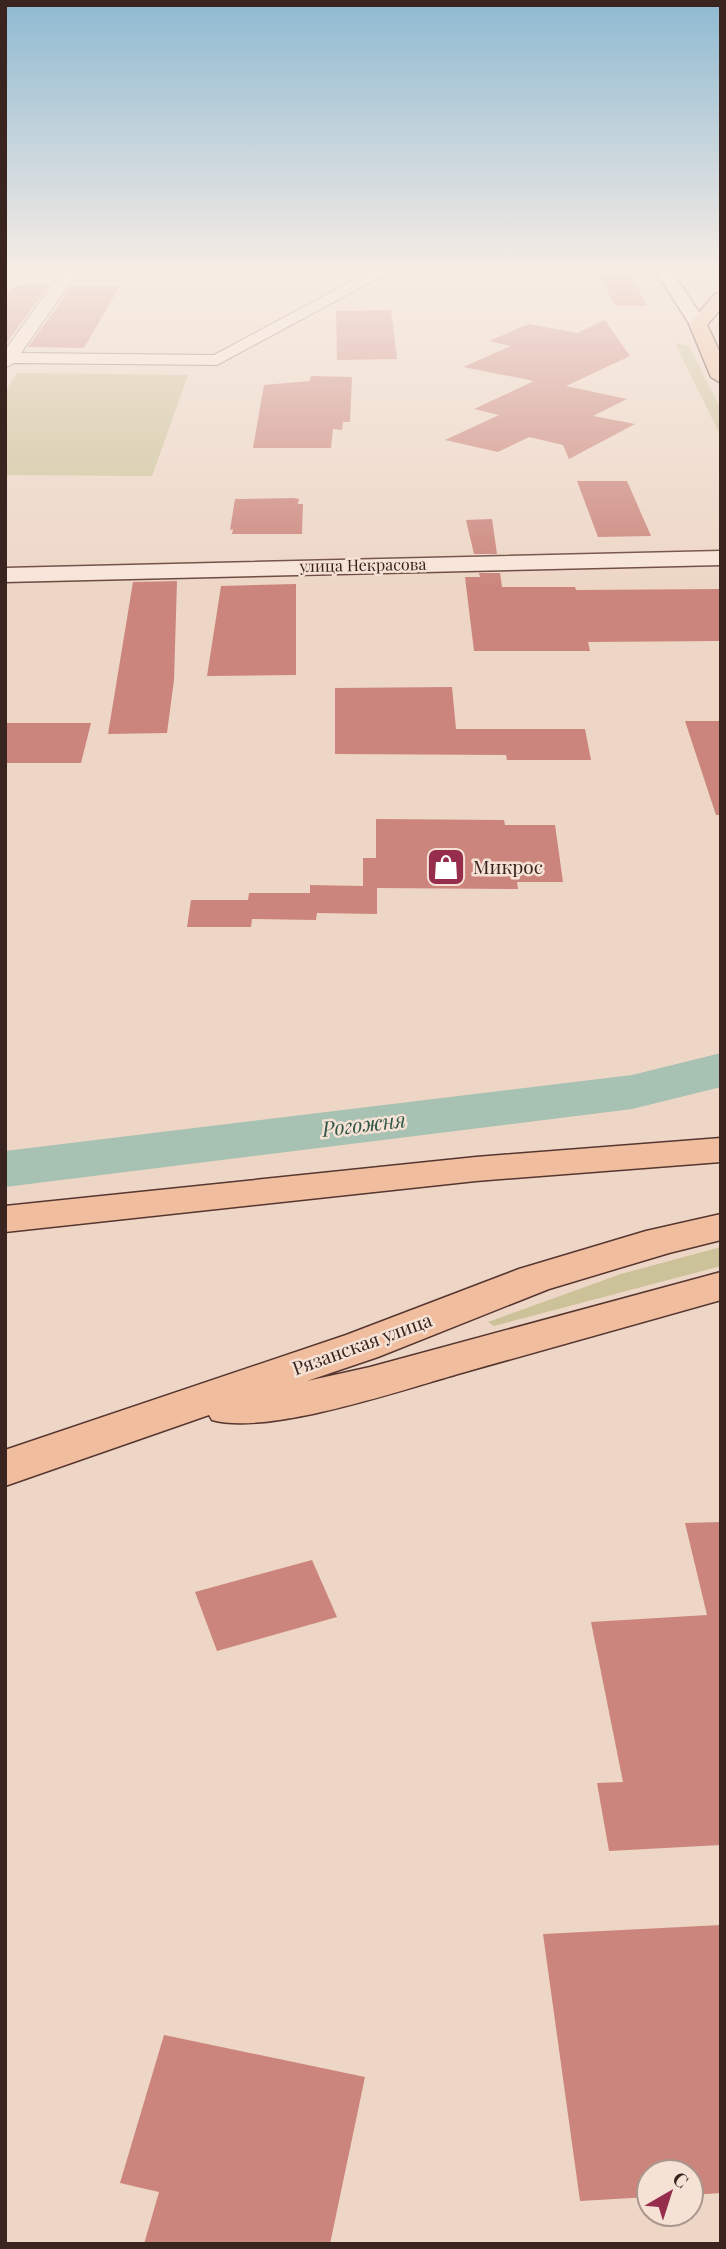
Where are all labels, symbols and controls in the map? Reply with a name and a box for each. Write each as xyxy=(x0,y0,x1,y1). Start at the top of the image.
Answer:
street label: улица Некрасова xyxy=(298,553,427,576)
shop icon: Микрос xyxy=(425,846,467,888)
place label: Микрос xyxy=(473,853,543,879)
water label: Рогожня xyxy=(319,1104,407,1142)
street label: Рязанская улица xyxy=(288,1306,436,1380)
north arrow xyxy=(635,2158,705,2228)
text: С xyxy=(668,2165,695,2193)

